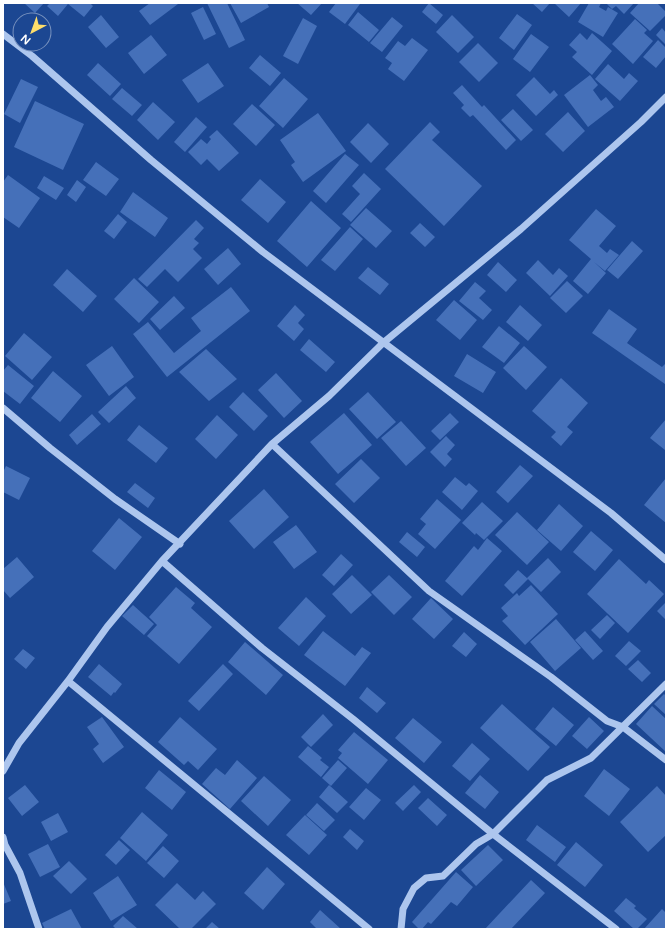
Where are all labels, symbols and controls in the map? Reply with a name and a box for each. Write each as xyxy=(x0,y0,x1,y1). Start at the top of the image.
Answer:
north arrow xyxy=(12,12,52,52)
text: N xyxy=(18,31,33,47)

